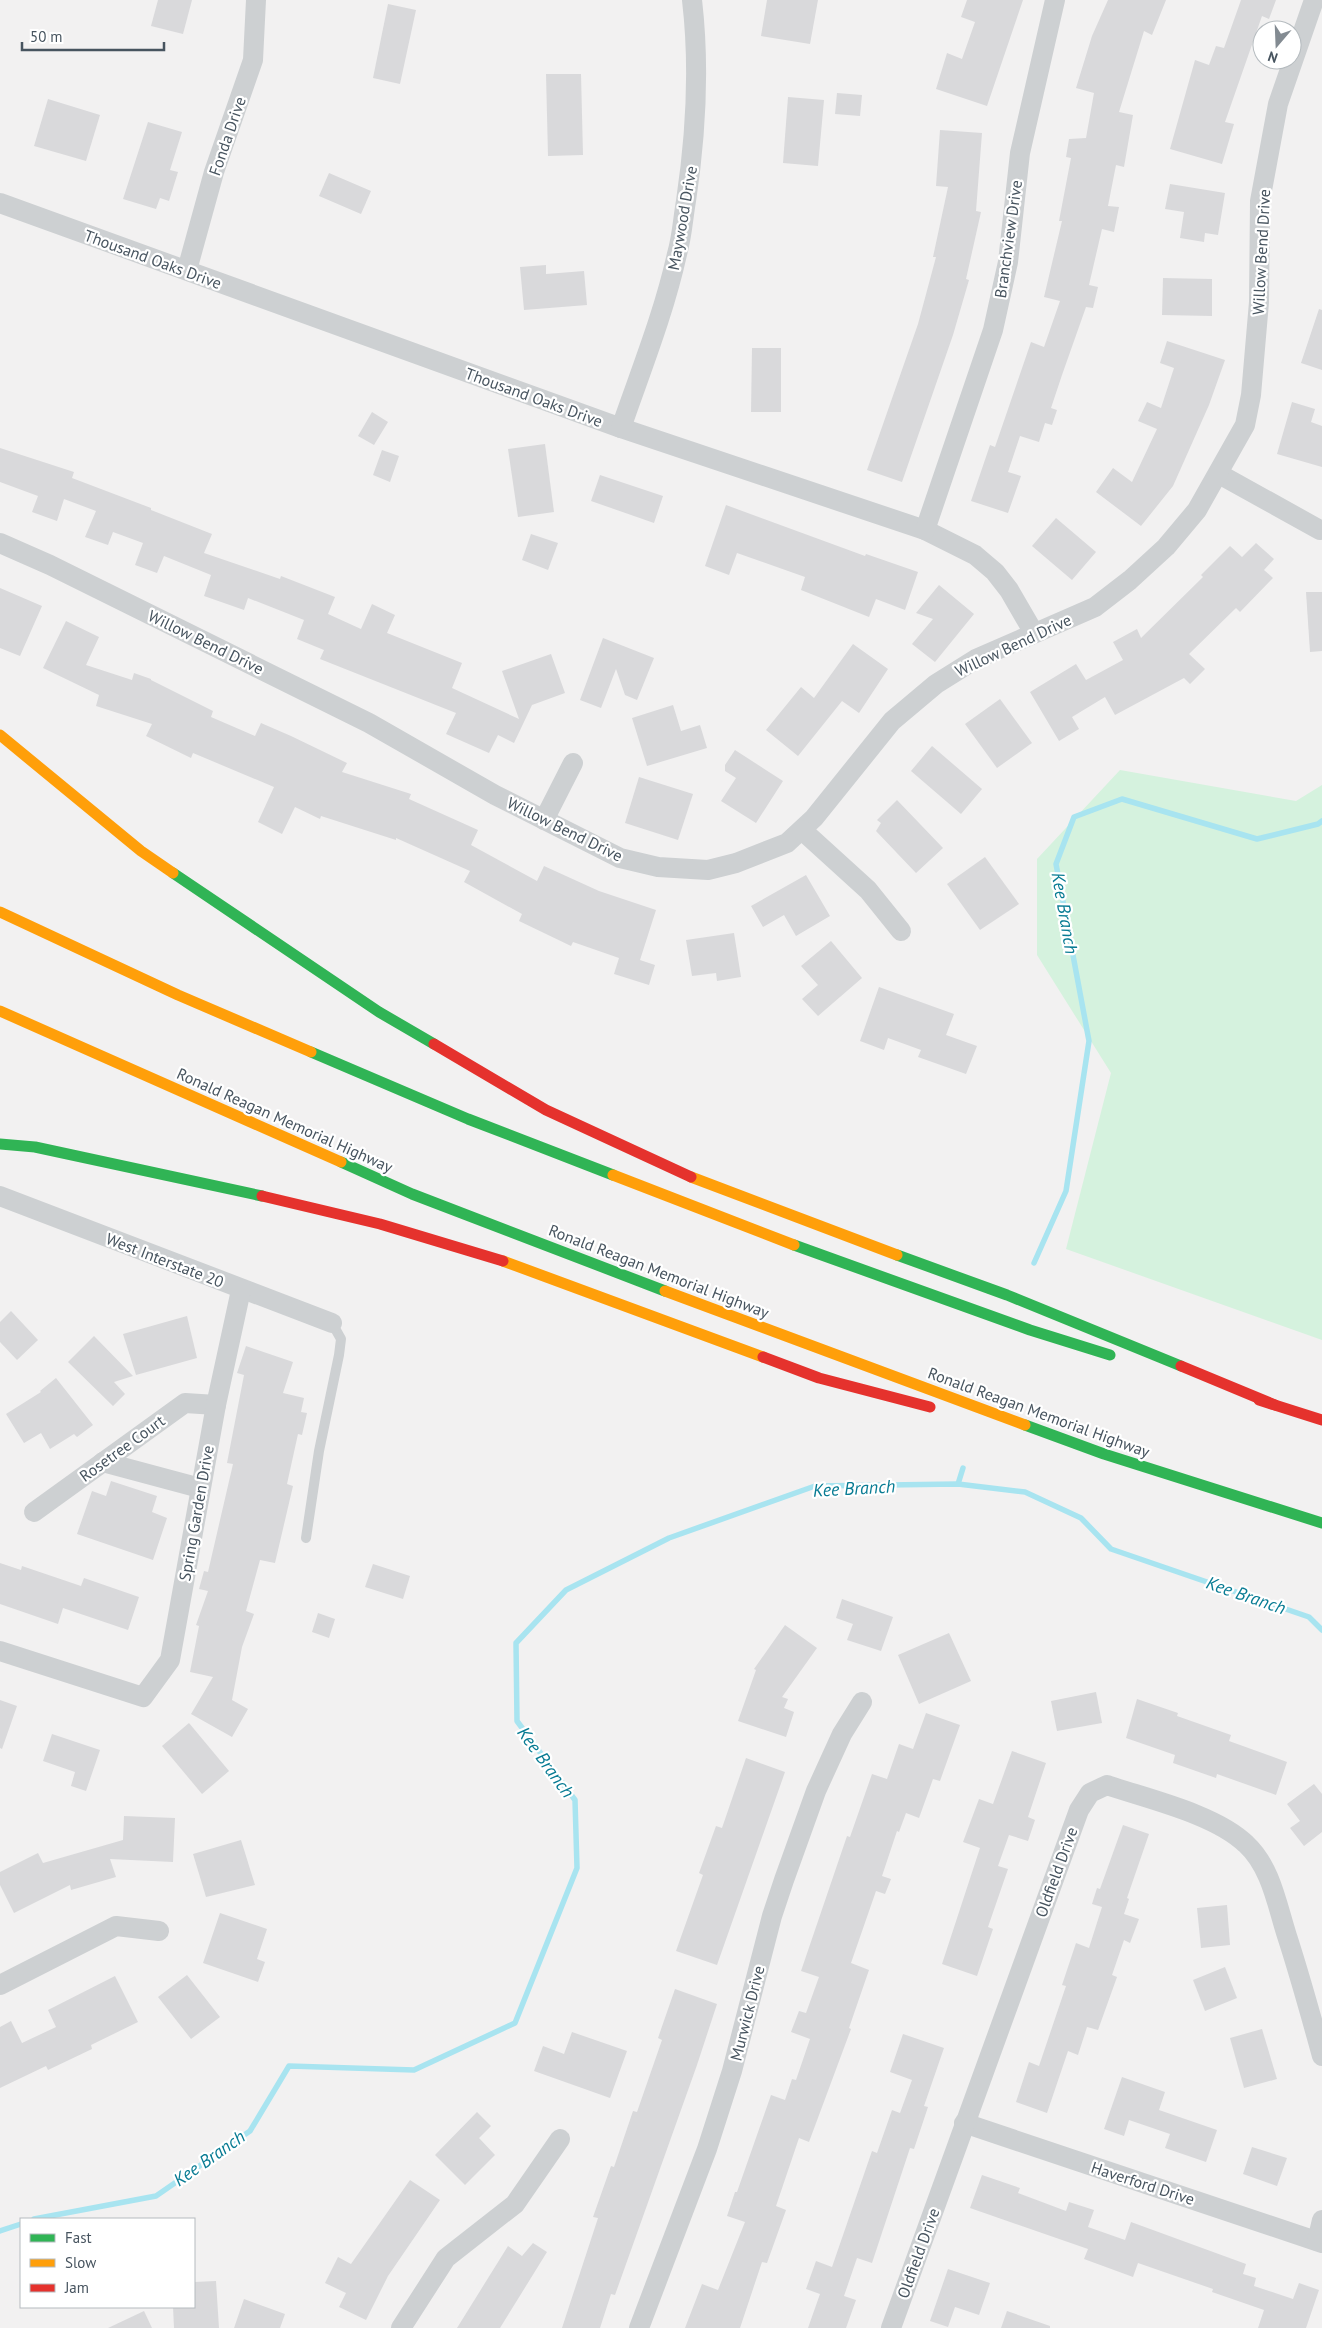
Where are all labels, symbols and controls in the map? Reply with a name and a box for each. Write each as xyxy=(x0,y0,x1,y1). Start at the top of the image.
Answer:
scale bar xyxy=(22,20,165,52)
north arrow xyxy=(1252,20,1302,70)
text: 50 m xyxy=(30,27,63,46)
text: N xyxy=(1265,47,1280,67)
street label: Fonda Drive xyxy=(204,94,250,178)
street label: Maywood Drive xyxy=(663,164,701,272)
street label: Branchview Drive xyxy=(990,179,1026,299)
street label: Willow Bend Drive xyxy=(1248,189,1274,315)
street label: Thousand Oaks Drive xyxy=(82,225,224,293)
street label: Thousand Oaks Drive xyxy=(463,363,605,431)
street label: Willow Bend Drive xyxy=(145,605,267,679)
street label: Willow Bend Drive xyxy=(952,609,1074,681)
street label: Willow Bend Drive xyxy=(504,792,626,866)
water label: Kee Branch xyxy=(1047,870,1083,956)
street label: Ronald Reagan Memorial Highway xyxy=(174,1063,397,1177)
street label: Ronald Reagan Memorial Highway xyxy=(546,1220,773,1323)
street label: West Interstate 20 xyxy=(103,1228,227,1292)
street label: Ronald Reagan Memorial Highway xyxy=(925,1363,1153,1462)
street label: Rosetree Court xyxy=(75,1410,169,1486)
street label: Spring Garden Drive xyxy=(174,1444,218,1582)
water label: Kee Branch xyxy=(812,1474,896,1502)
water label: Kee Branch xyxy=(1203,1571,1289,1619)
water label: Kee Branch xyxy=(512,1722,580,1802)
street label: Oldfield Drive xyxy=(1030,1824,1082,1920)
street label: Murwick Drive xyxy=(726,1963,768,2063)
water label: Kee Branch xyxy=(169,2125,249,2191)
street label: Haverford Drive xyxy=(1089,2157,1197,2209)
street label: Oldfield Drive xyxy=(892,2205,944,2301)
legend xyxy=(20,2218,195,2308)
text: Fast xyxy=(65,2228,92,2247)
text: Slow xyxy=(65,2253,96,2272)
text: Jam xyxy=(64,2278,89,2297)

